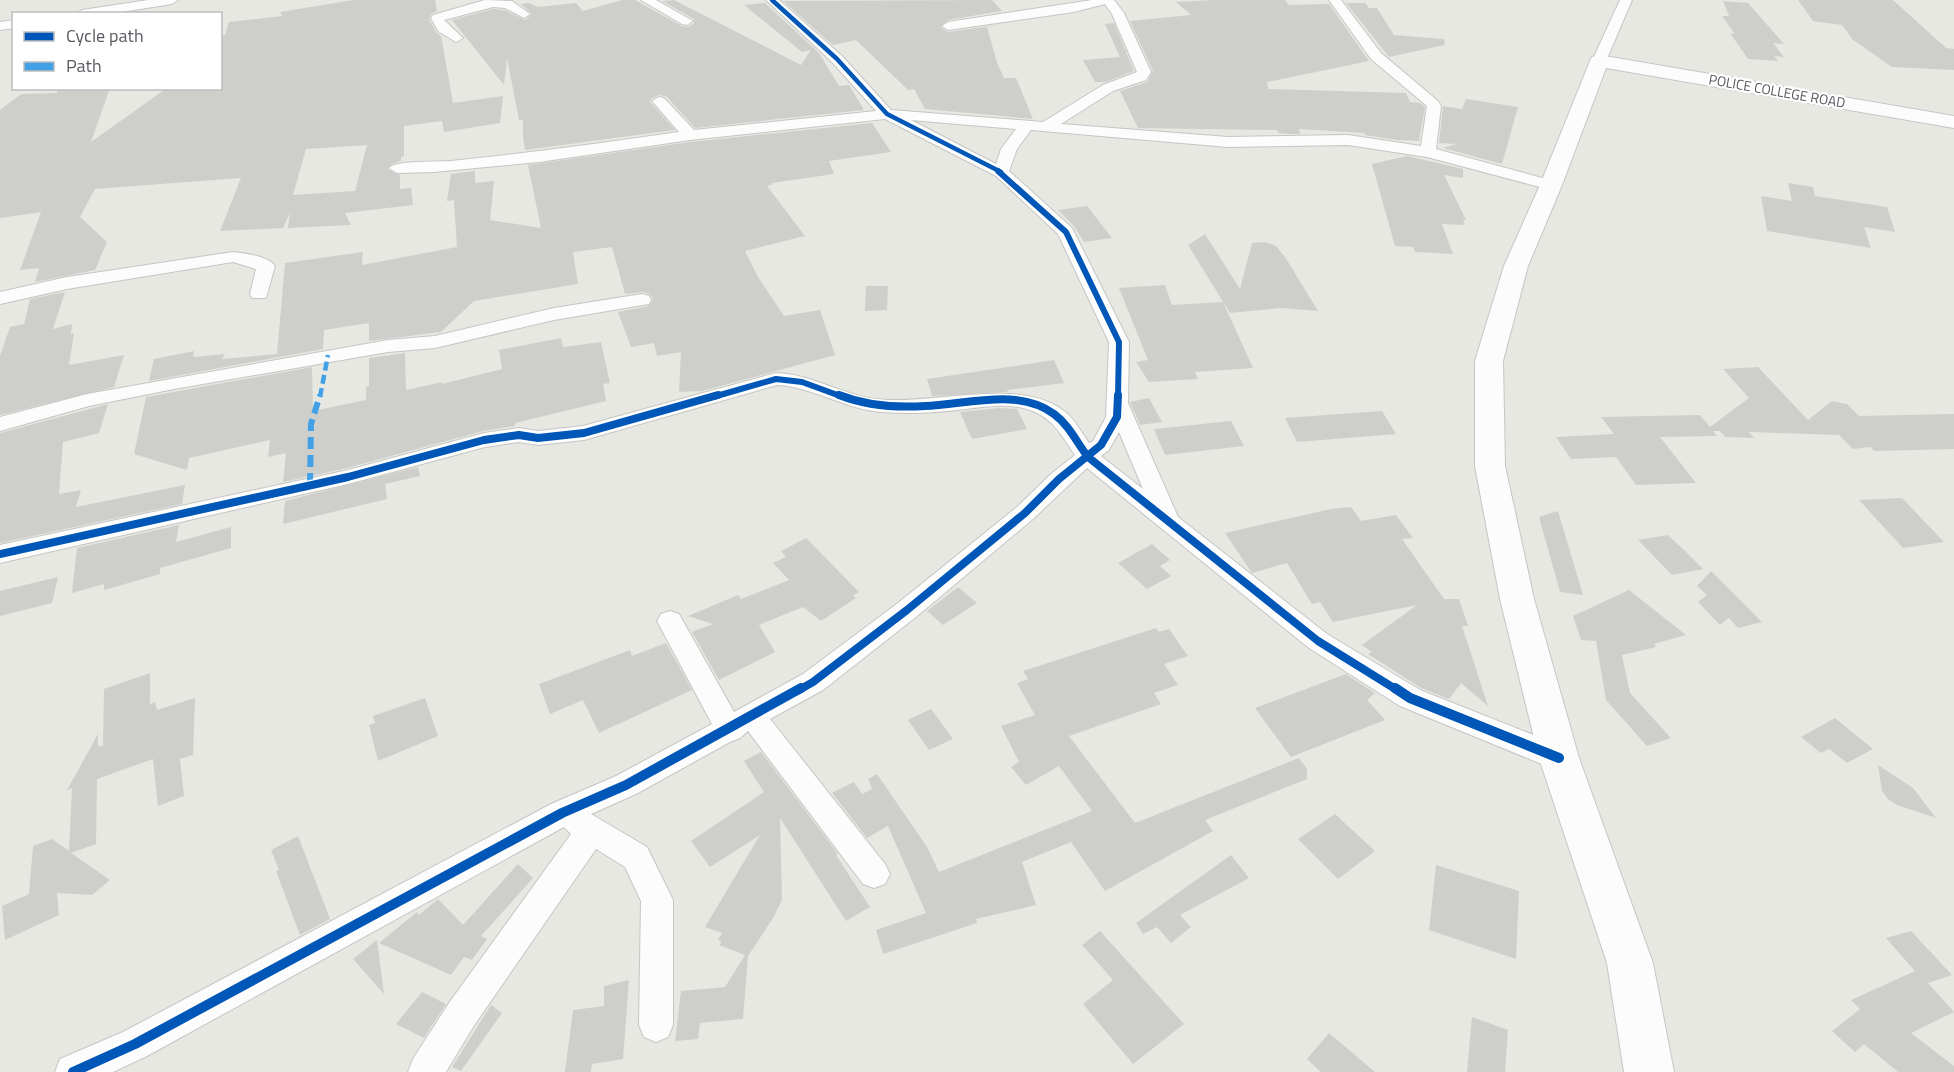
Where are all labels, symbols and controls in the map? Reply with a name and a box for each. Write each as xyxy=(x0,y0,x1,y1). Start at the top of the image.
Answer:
legend xyxy=(12,12,222,90)
text: Cycle path xyxy=(66,22,144,49)
text: Path xyxy=(66,52,102,79)
street label: POLICE COLLEGE ROAD xyxy=(1707,68,1847,113)

